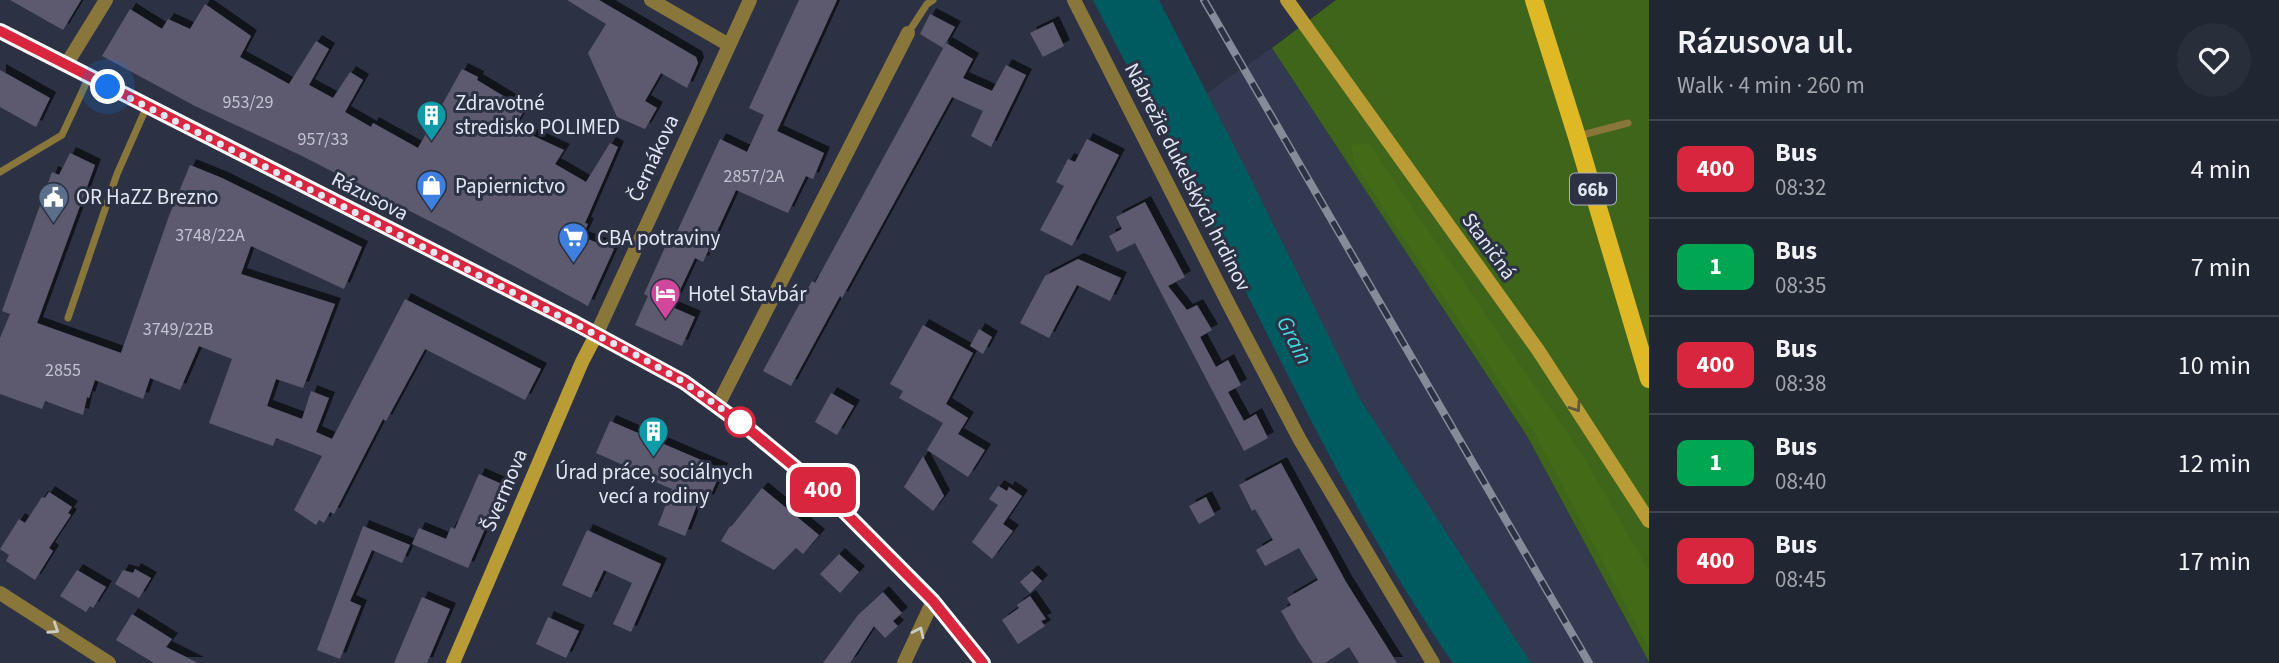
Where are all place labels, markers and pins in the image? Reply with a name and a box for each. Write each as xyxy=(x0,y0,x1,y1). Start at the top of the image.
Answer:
place label: Zdravotné stredisko POLIMED xyxy=(455,88,620,142)
building icon: Zdravotné stredisko POLIMED xyxy=(415,98,449,142)
shop icon: Papiernictvo xyxy=(415,169,449,213)
place label: Papiernictvo xyxy=(455,171,565,201)
public building icon: OR HaZZ Brezno xyxy=(36,180,70,224)
place label: OR HaZZ Brezno xyxy=(76,182,219,212)
supermarket icon: CBA potraviny xyxy=(557,221,591,265)
place label: CBA potraviny xyxy=(597,223,721,253)
hotel icon: Hotel Stavbár xyxy=(648,277,682,321)
place label: Hotel Stavbár xyxy=(688,279,807,309)
unlabelled marker xyxy=(725,407,755,437)
building icon: Úrad práce, sociálnych vecí a rodiny xyxy=(637,415,671,459)
place label: Úrad práce, sociálnych vecí a rodiny xyxy=(555,457,753,511)

